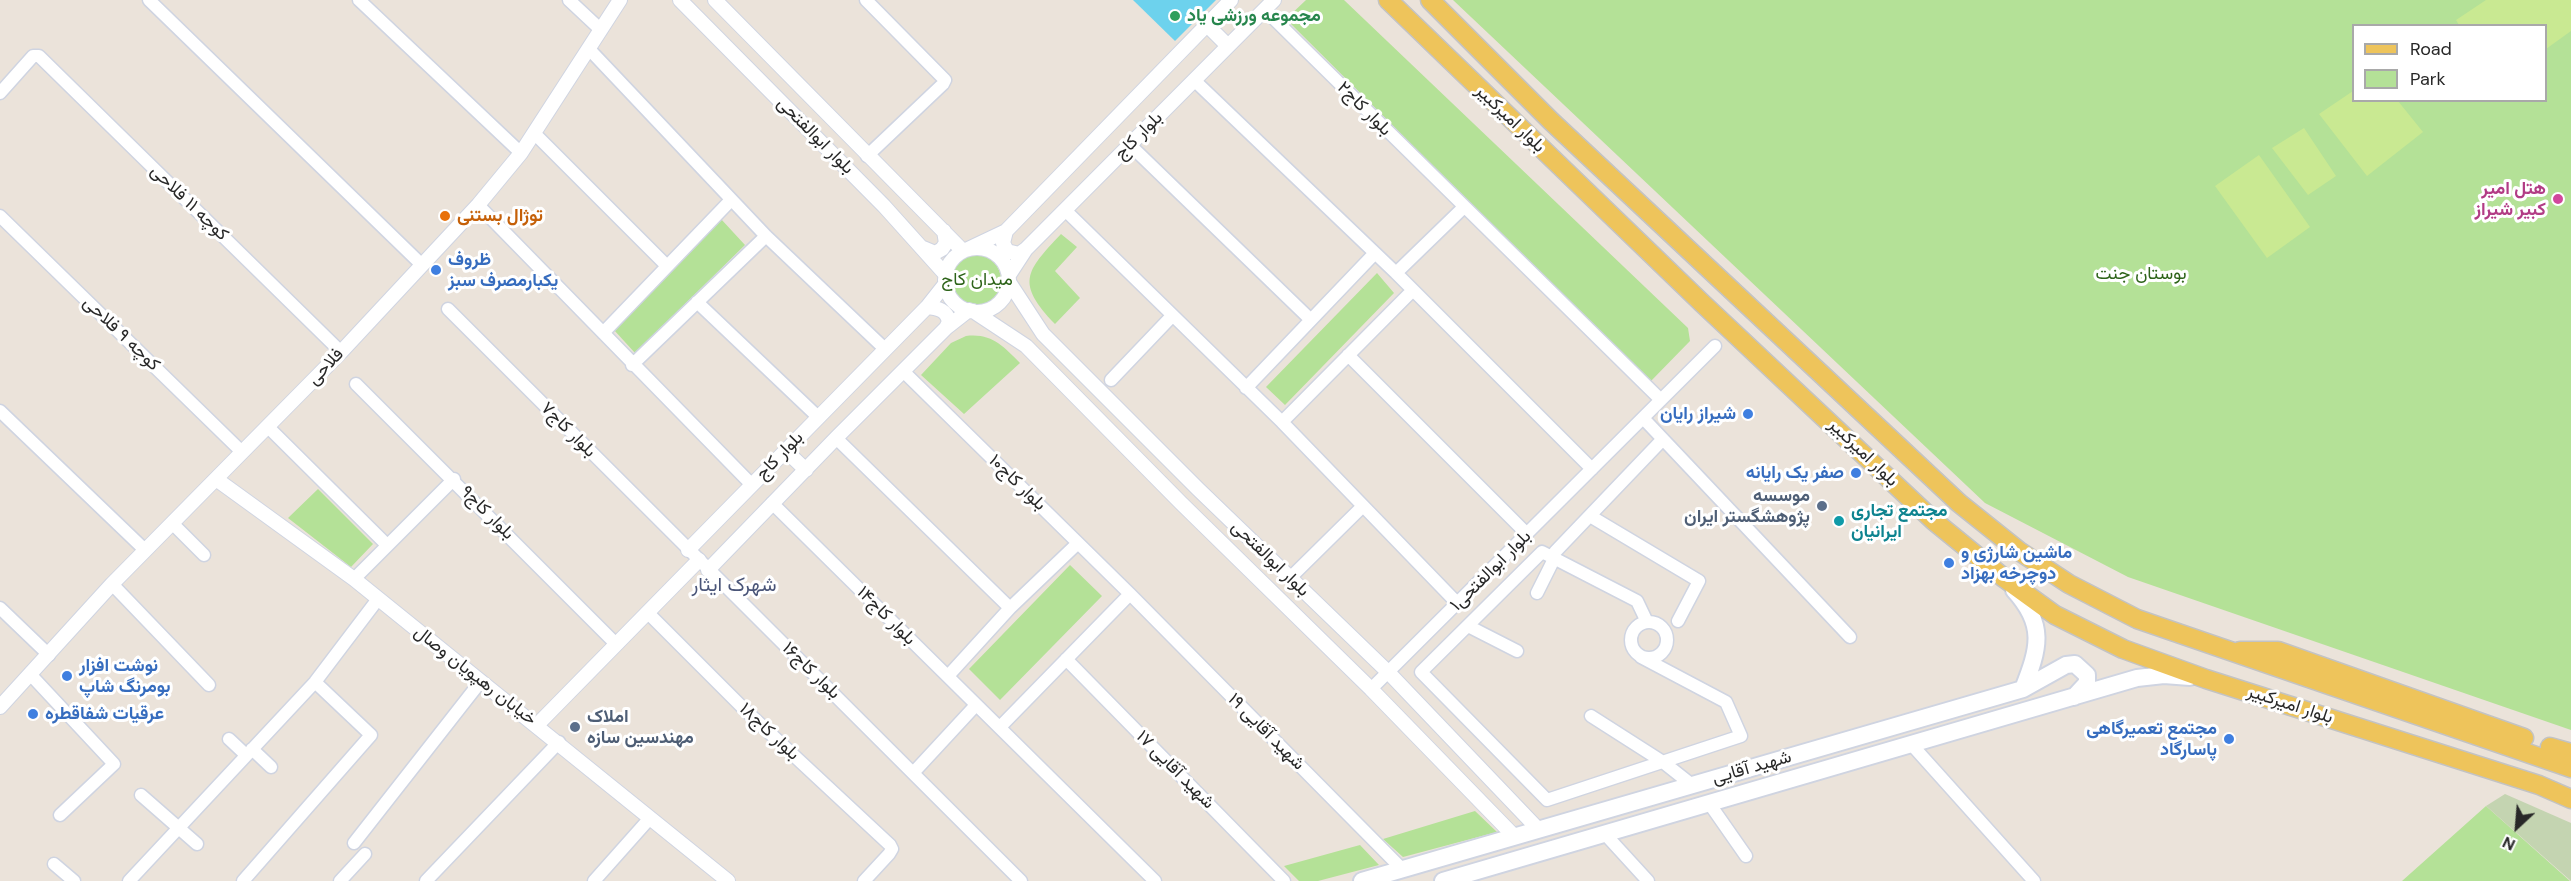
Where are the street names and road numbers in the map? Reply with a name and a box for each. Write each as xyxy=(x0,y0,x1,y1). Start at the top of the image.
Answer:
street label: بلوار کاج۲ xyxy=(1332,77,1396,141)
street label: بلوار امیرکبیر xyxy=(1471,80,1549,158)
street label: بلوار ابوالفتحی xyxy=(772,93,858,179)
street label: بلوار کاج xyxy=(1111,108,1167,164)
street label: کوچه ۱۱ فلاحی xyxy=(145,160,233,246)
street label: کوچه ۹ فلاحی xyxy=(78,292,164,376)
street label: فلاحی xyxy=(303,344,349,390)
street label: بلوار کاج۷ xyxy=(536,398,600,462)
street label: بلوار امیرکبیر xyxy=(1824,414,1902,492)
street label: بلوار کاج xyxy=(752,427,808,485)
street label: بلوار کاج۱۰ xyxy=(984,450,1050,516)
street label: بلوار کاج۹ xyxy=(455,481,519,545)
street label: بلوار ابوالفتحی xyxy=(1226,516,1314,602)
street label: بلوار ابوالفتحی۱ xyxy=(1446,526,1536,616)
street label: بلوار کاج۱۴ xyxy=(852,582,920,650)
street label: خیابان رهپویان وصال xyxy=(409,621,541,731)
street label: بلوار کاج۱۶ xyxy=(777,638,845,704)
street label: بلوار امیرکبیر xyxy=(2244,681,2336,729)
street label: شهید آقایی ۱۹ xyxy=(1223,689,1309,775)
street label: بلوار کاج۱۸ xyxy=(734,699,804,765)
street label: شهید آقایی ۱۷ xyxy=(1131,726,1219,814)
street label: شهید آقایی xyxy=(1710,746,1794,790)

